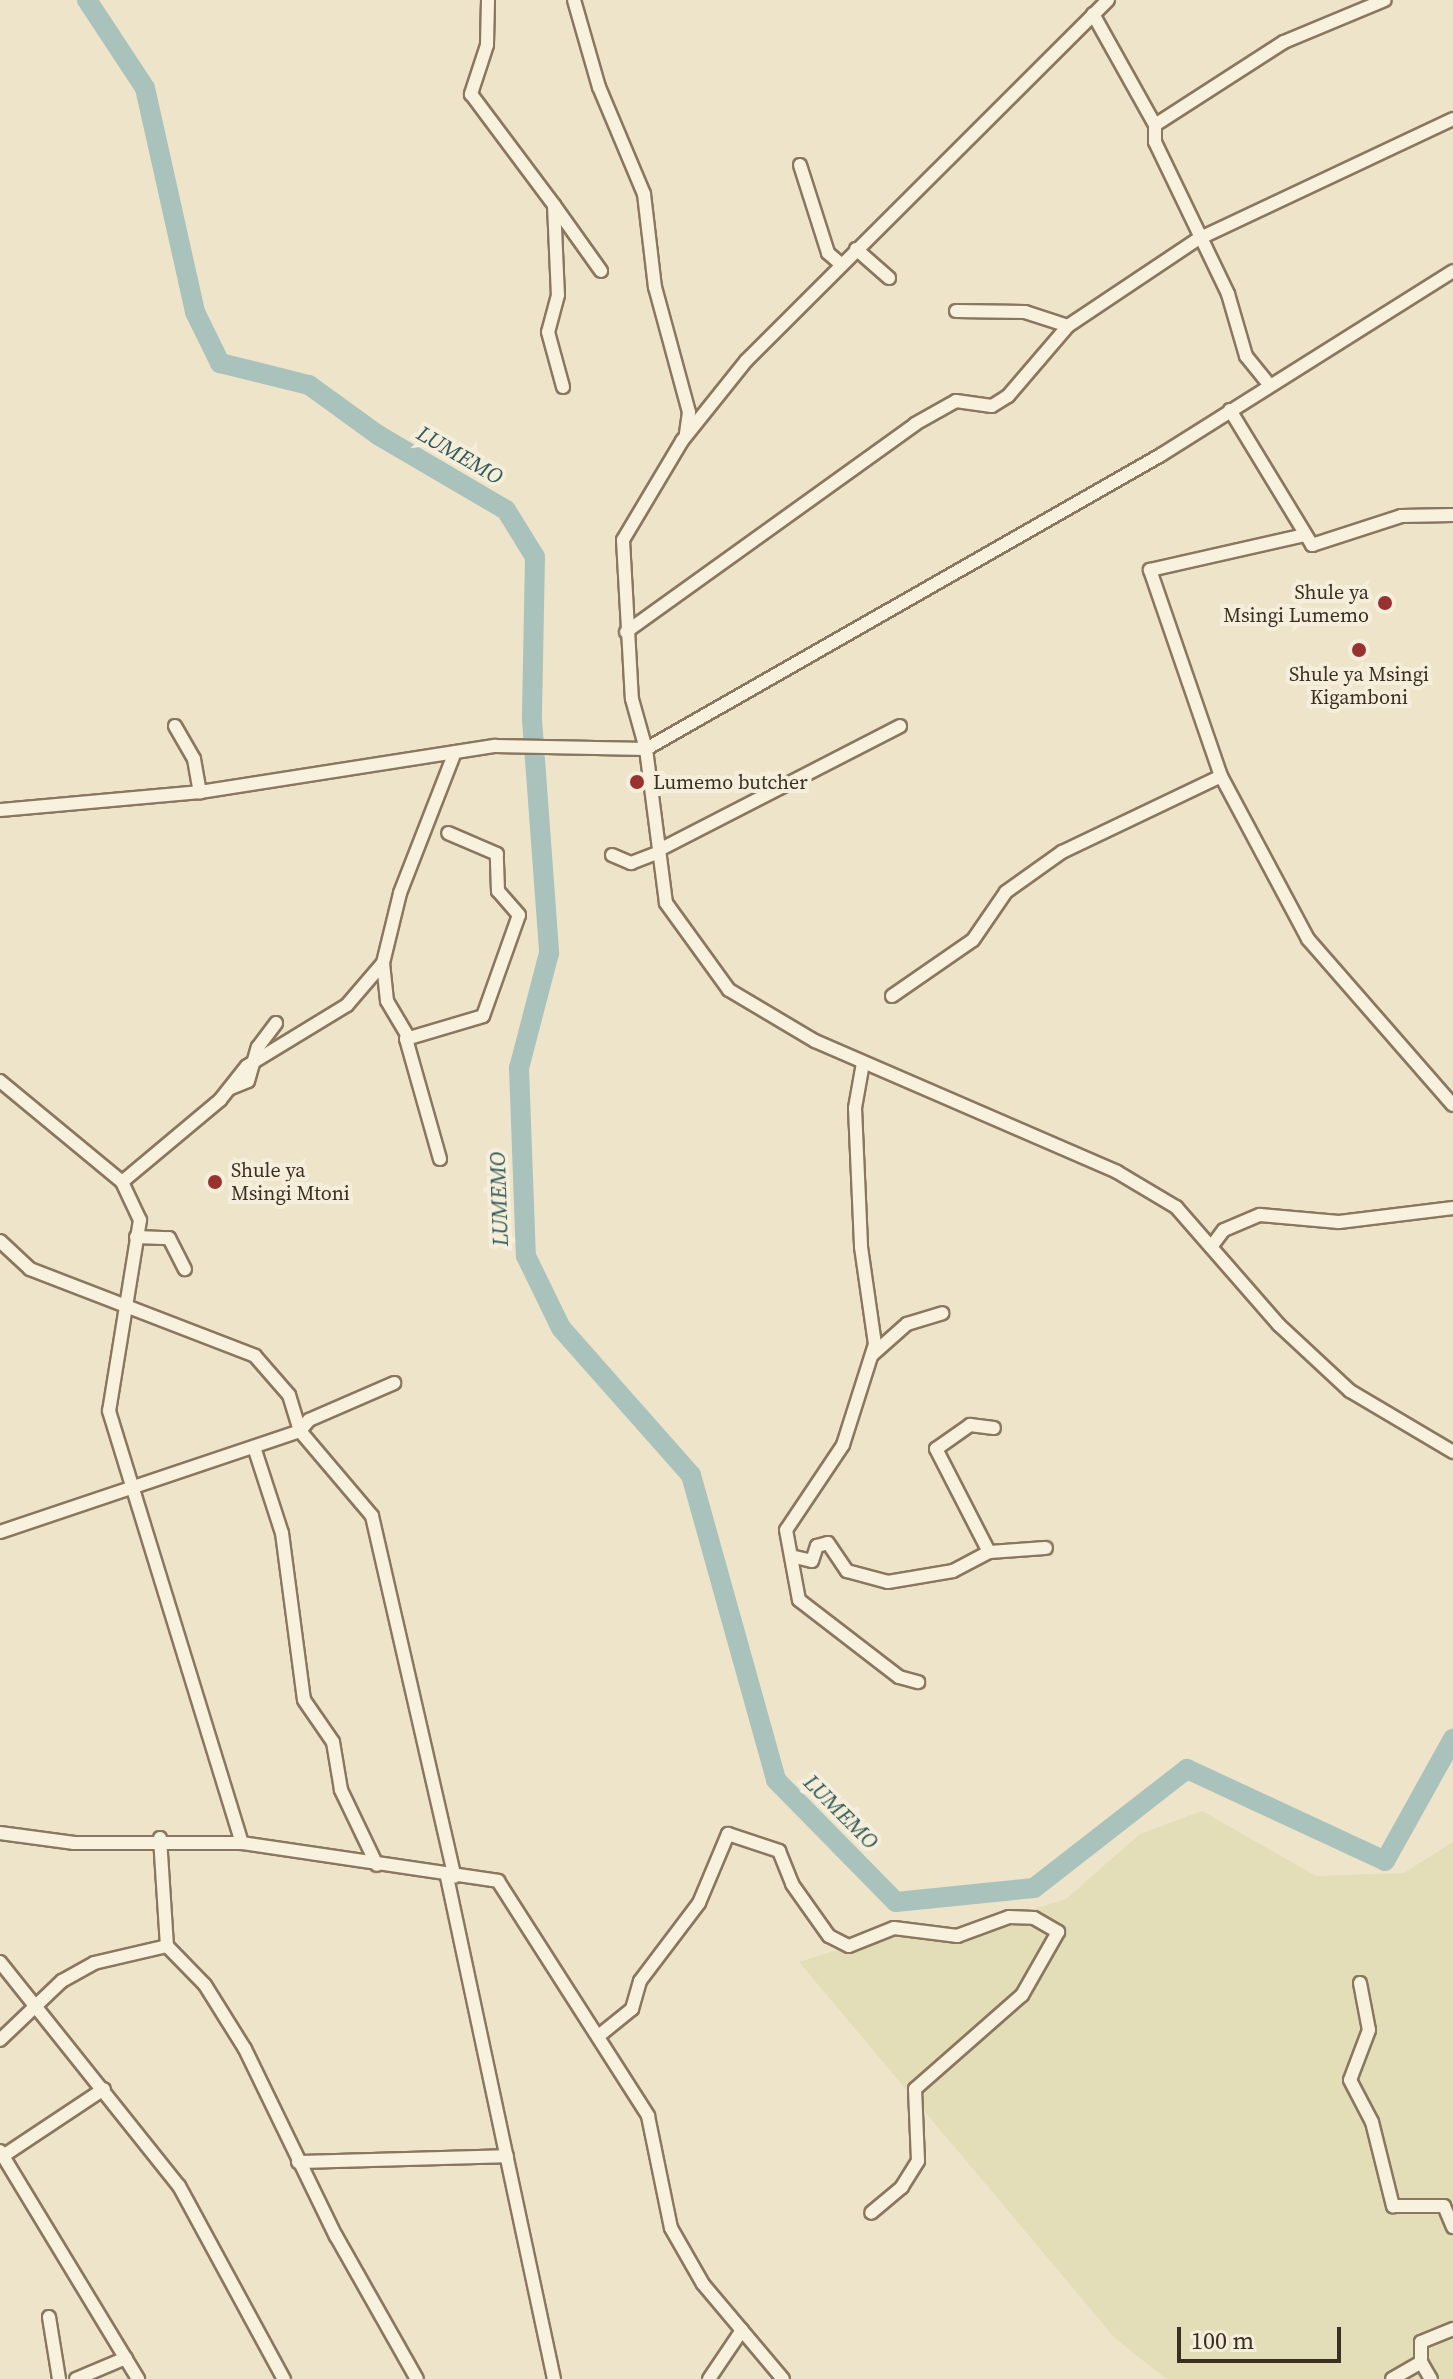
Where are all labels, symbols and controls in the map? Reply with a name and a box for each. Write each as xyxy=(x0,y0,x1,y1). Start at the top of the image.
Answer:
water label: LUMEMO xyxy=(412,420,508,490)
place label: Shule ya Msingi Lumemo xyxy=(1223,580,1369,627)
marker: Shule ya Msingi Lumemo xyxy=(1376,594,1394,612)
marker: Shule ya Msingi Kigamboni xyxy=(1350,641,1368,659)
place label: Shule ya Msingi Kigamboni xyxy=(1289,662,1429,709)
place label: Lumemo butcher xyxy=(653,770,808,794)
marker: Lumemo butcher xyxy=(628,773,646,791)
water label: LUMEMO xyxy=(484,1151,514,1247)
place label: Shule ya Msingi Mtoni xyxy=(231,1158,350,1205)
marker: Shule ya Msingi Mtoni xyxy=(206,1173,224,1191)
water label: LUMEMO xyxy=(798,1769,884,1855)
scale bar xyxy=(1181,2311,1345,2361)
text: 100 m xyxy=(1191,2324,1254,2357)

